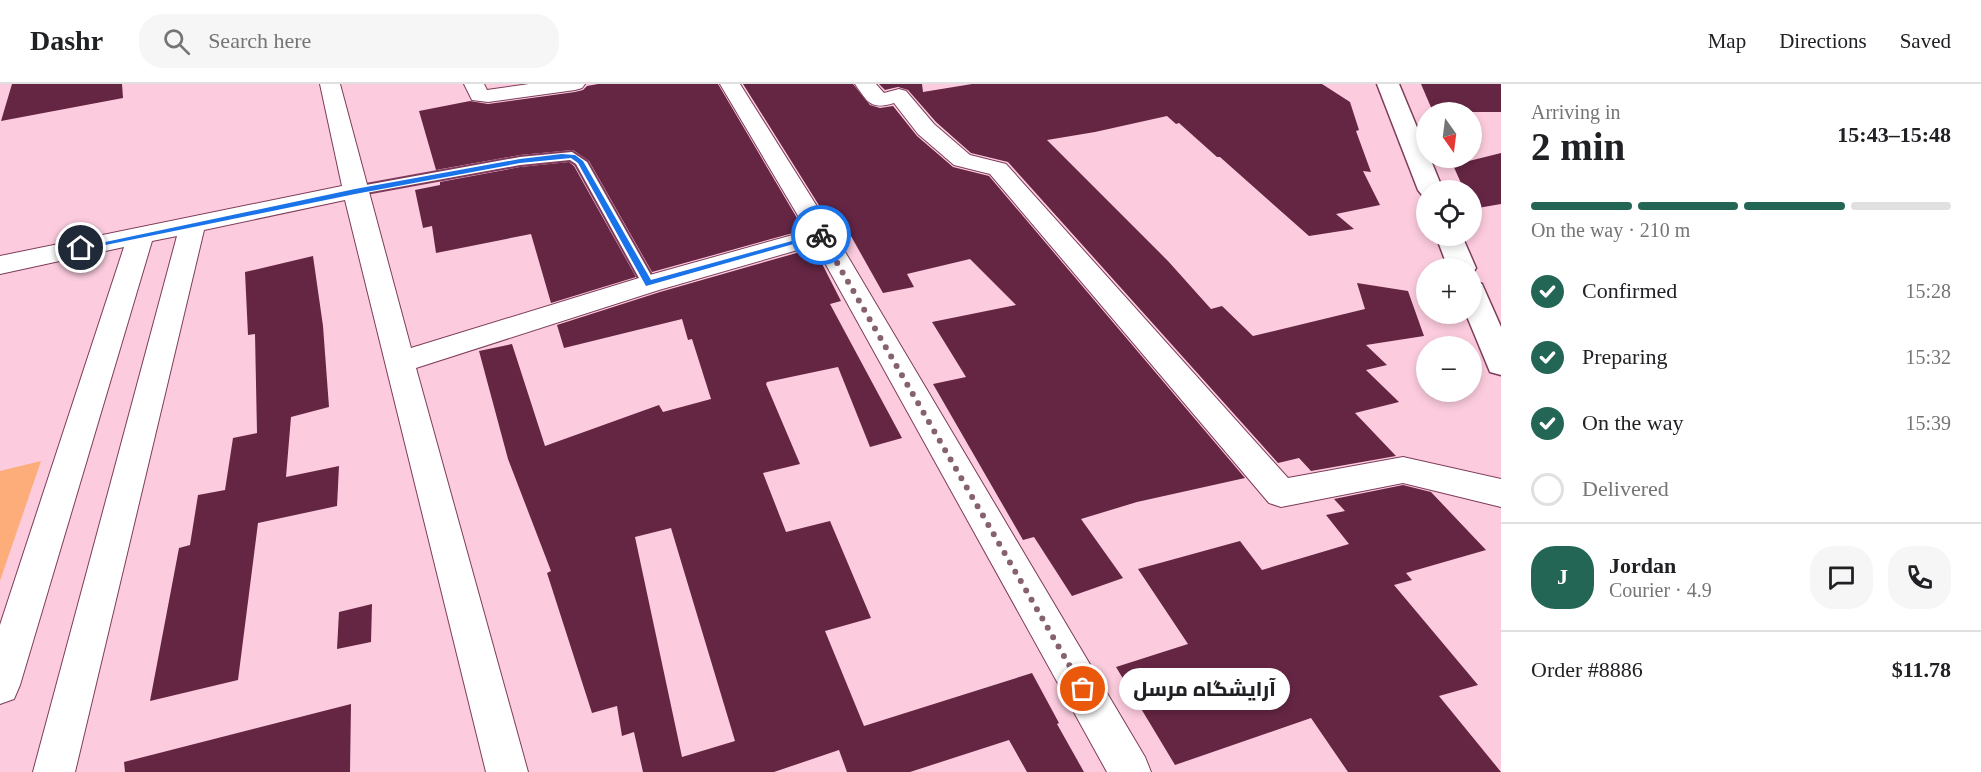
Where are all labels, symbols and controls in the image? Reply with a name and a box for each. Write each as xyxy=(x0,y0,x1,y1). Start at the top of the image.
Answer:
search box xyxy=(139,14,559,68)
text: Dashr xyxy=(30,25,103,56)
icon: search xyxy=(160,25,193,58)
text: Search here xyxy=(208,28,311,53)
text: Map xyxy=(1708,29,1746,53)
text: Directions xyxy=(1779,29,1867,53)
text: Saved xyxy=(1900,29,1951,53)
text: Arriving in xyxy=(1531,101,1620,123)
north arrow xyxy=(1416,102,1482,168)
map controls xyxy=(1416,102,1482,402)
text: 15:43–15:48 xyxy=(1837,122,1951,147)
text: 2 min xyxy=(1531,125,1625,168)
button: locate xyxy=(1416,180,1482,246)
courier xyxy=(791,205,851,265)
icon: bike xyxy=(805,219,838,252)
text: On the way · 210 m xyxy=(1531,219,1690,241)
pin xyxy=(55,222,106,273)
icon: home xyxy=(64,231,97,264)
button: + xyxy=(1416,258,1482,324)
icon: check xyxy=(1531,275,1564,308)
text: Confirmed xyxy=(1582,278,1677,303)
text: 15:28 xyxy=(1905,280,1951,302)
button: − xyxy=(1416,336,1482,402)
icon: check xyxy=(1531,341,1564,374)
text: Preparing xyxy=(1582,344,1668,369)
text: 15:32 xyxy=(1905,346,1951,368)
icon: check xyxy=(1531,407,1564,440)
text: On the way xyxy=(1582,410,1683,435)
text: 15:39 xyxy=(1905,412,1951,434)
text: Delivered xyxy=(1582,476,1669,501)
button: chat xyxy=(1810,546,1873,609)
button: phone xyxy=(1888,546,1951,609)
text: Jordan xyxy=(1609,553,1676,578)
text: J xyxy=(1557,564,1568,589)
text: Courier · 4.9 xyxy=(1609,579,1712,601)
text: Order #8886 xyxy=(1531,657,1643,682)
text: $11.78 xyxy=(1892,657,1951,682)
pin xyxy=(1057,663,1108,714)
callout: آرایشگاه مرسل xyxy=(1119,668,1290,710)
icon: bag xyxy=(1066,672,1099,705)
text: آرایشگاه مرسل xyxy=(1133,678,1276,700)

